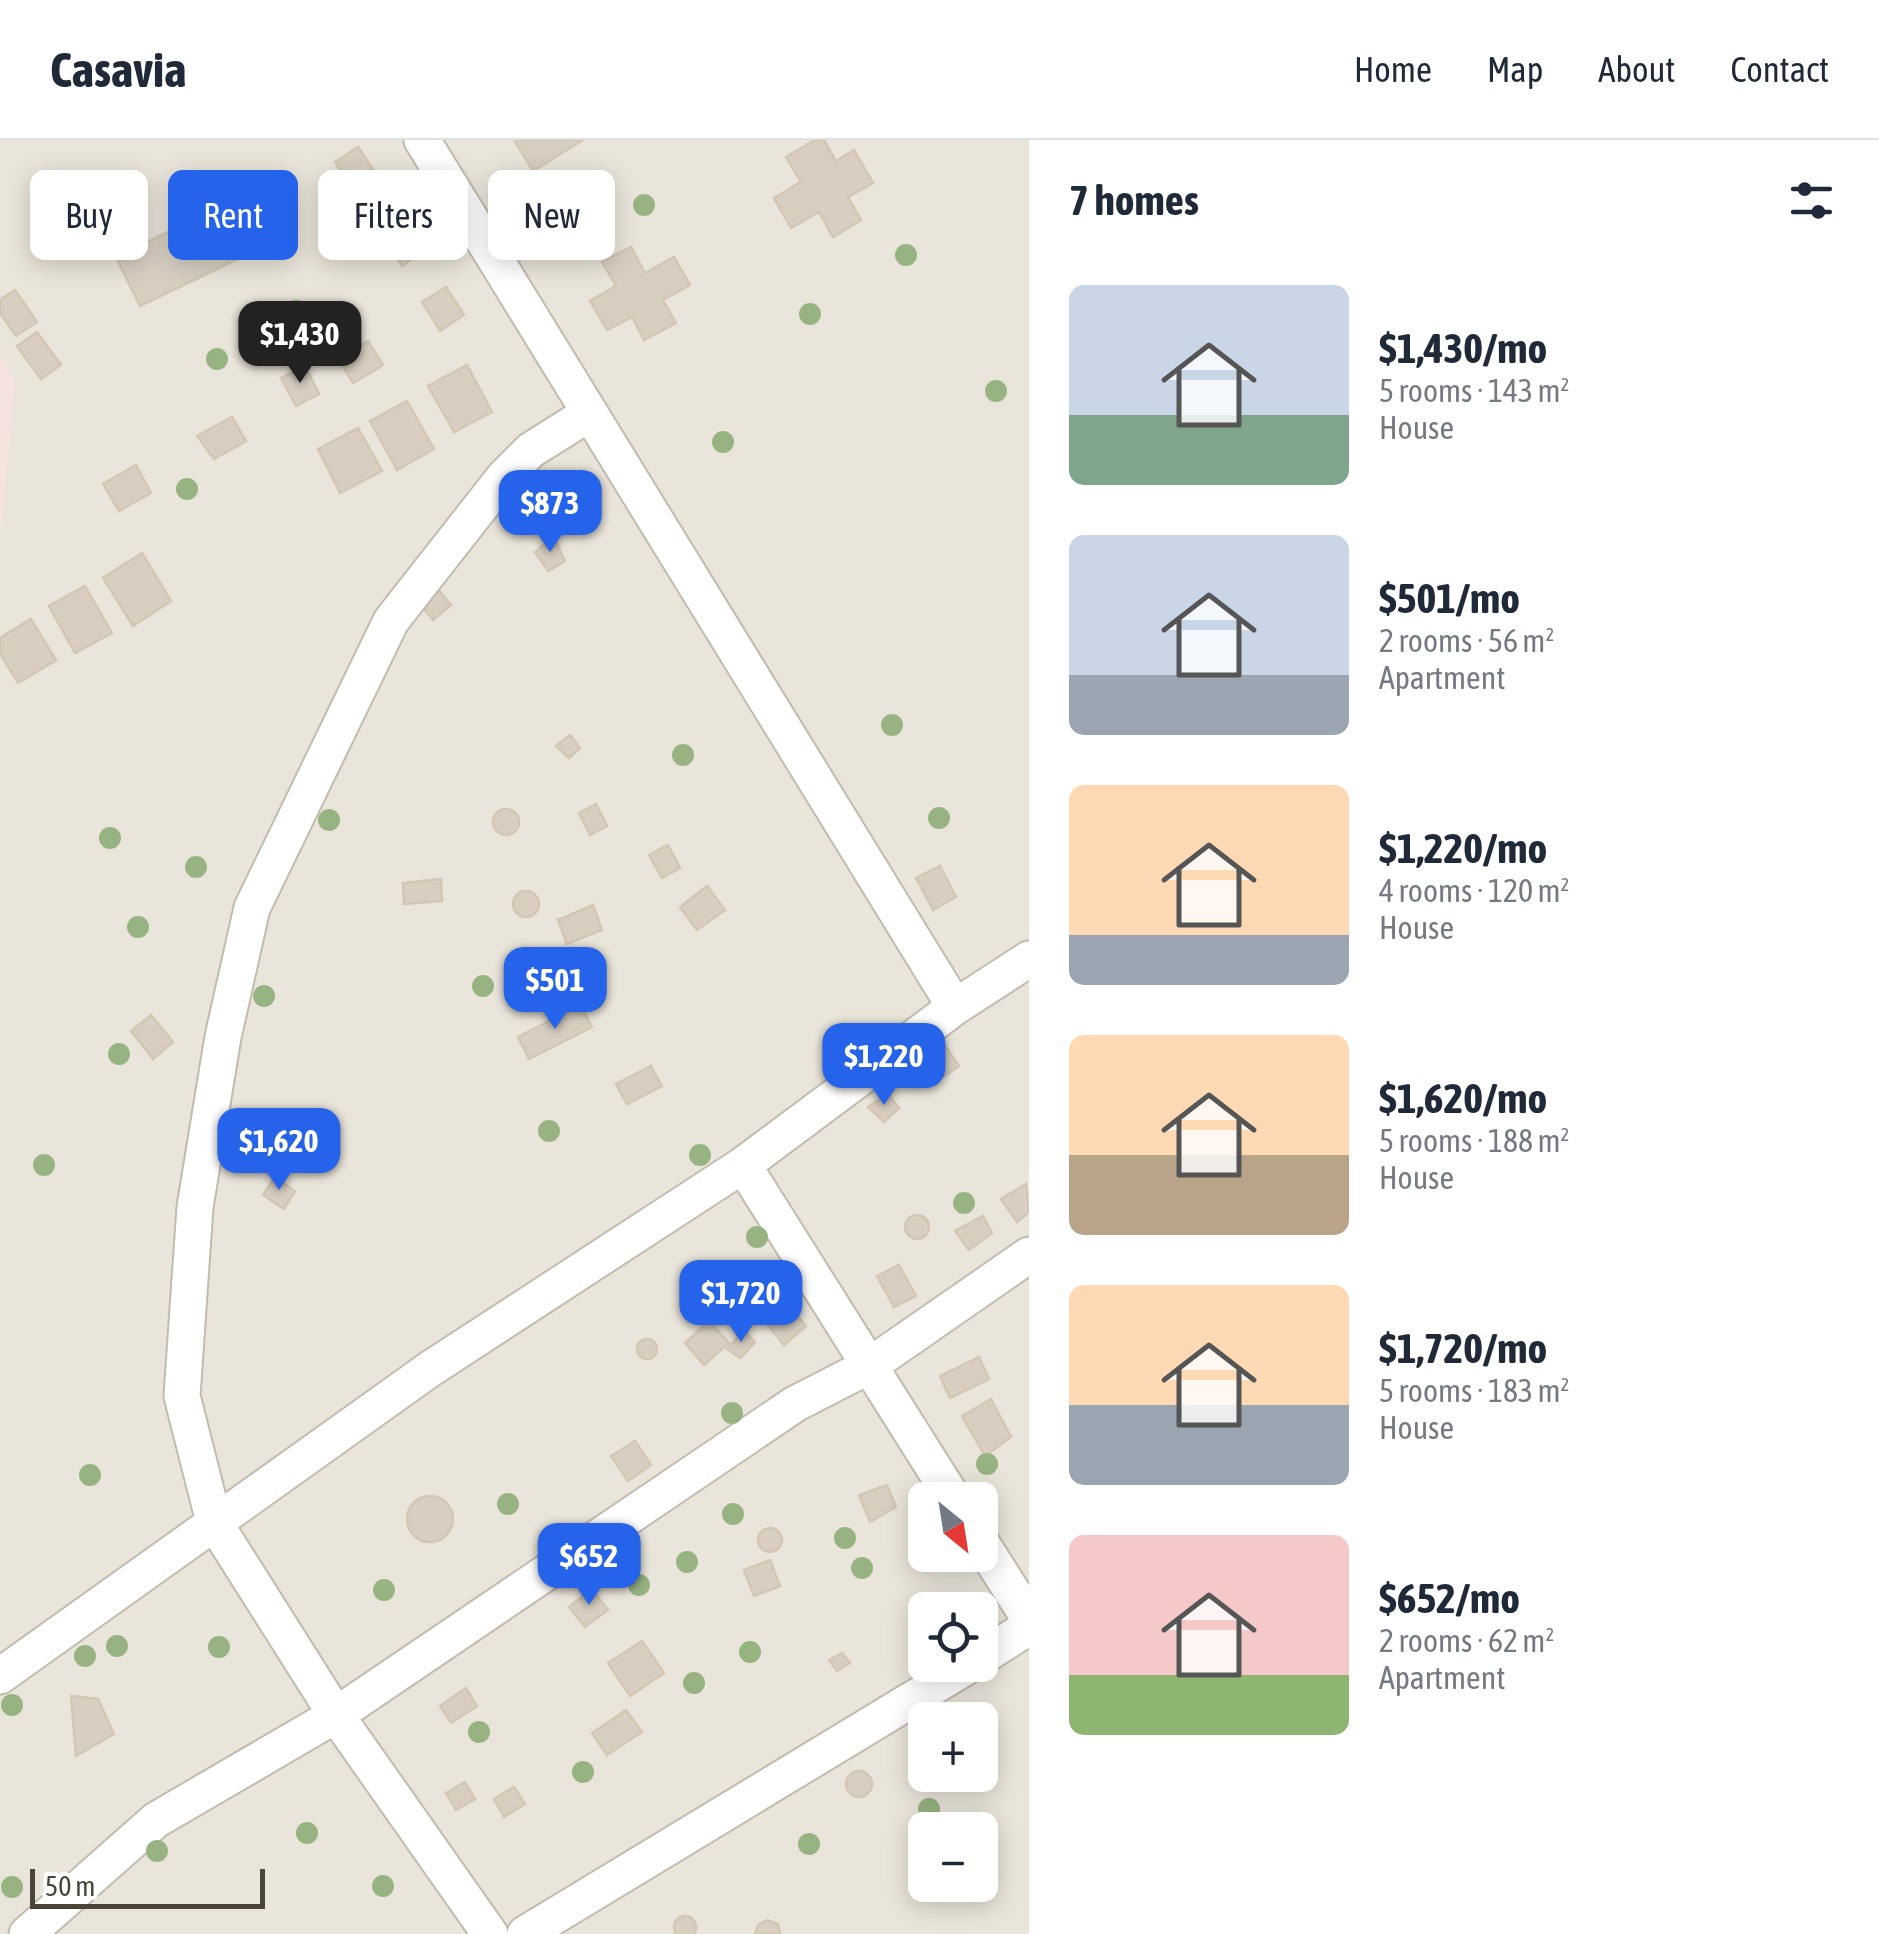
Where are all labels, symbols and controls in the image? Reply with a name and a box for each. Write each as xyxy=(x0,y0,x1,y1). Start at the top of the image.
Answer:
text: Casavia xyxy=(50,42,186,97)
text: Home xyxy=(1354,49,1432,89)
text: Map xyxy=(1487,49,1543,89)
text: About xyxy=(1598,49,1675,89)
text: Contact xyxy=(1730,49,1829,89)
chip: Buy xyxy=(30,170,148,260)
chip: Rent xyxy=(168,170,298,260)
chip: Filters xyxy=(318,170,468,260)
chip: New xyxy=(488,170,615,260)
icon: filters xyxy=(1784,173,1839,228)
text: 7 homes xyxy=(1069,176,1199,224)
pin: $1,430 xyxy=(219,301,381,386)
text: $1,430 xyxy=(260,315,340,352)
text: $1,430/mo xyxy=(1379,324,1547,372)
icon: home xyxy=(1149,325,1269,445)
text: 5 rooms · 143 m² xyxy=(1379,372,1569,409)
text: House xyxy=(1379,409,1454,446)
pin: $873 xyxy=(491,470,609,555)
text: $873 xyxy=(521,484,579,521)
text: $501/mo xyxy=(1379,574,1520,622)
icon: home xyxy=(1149,575,1269,695)
text: 2 rooms · 56 m² xyxy=(1379,622,1554,659)
text: Apartment xyxy=(1379,659,1505,696)
text: $1,220/mo xyxy=(1379,824,1547,872)
icon: home xyxy=(1149,825,1269,945)
text: 4 rooms · 120 m² xyxy=(1379,872,1569,909)
text: House xyxy=(1379,909,1454,946)
pin: $501 xyxy=(496,947,614,1032)
text: $501 xyxy=(526,961,584,998)
pin: $1,220 xyxy=(803,1023,965,1108)
text: $1,220 xyxy=(844,1037,924,1074)
text: $1,620/mo xyxy=(1379,1074,1547,1122)
icon: home xyxy=(1149,1075,1269,1195)
pin: $1,620 xyxy=(198,1108,360,1193)
text: $1,620 xyxy=(239,1122,319,1159)
text: 5 rooms · 188 m² xyxy=(1379,1122,1569,1159)
text: House xyxy=(1379,1159,1454,1196)
pin: $1,720 xyxy=(660,1260,822,1345)
text: $1,720 xyxy=(701,1274,781,1311)
text: $1,720/mo xyxy=(1379,1324,1547,1372)
icon: home xyxy=(1149,1325,1269,1445)
text: 5 rooms · 183 m² xyxy=(1379,1372,1569,1409)
text: House xyxy=(1379,1409,1454,1446)
north arrow xyxy=(908,1482,998,1572)
map controls xyxy=(908,1482,998,1902)
pin: $652 xyxy=(530,1523,648,1608)
text: $652 xyxy=(560,1537,618,1574)
text: $652/mo xyxy=(1379,1574,1520,1622)
icon: home xyxy=(1149,1575,1269,1695)
button: locate xyxy=(908,1592,998,1682)
text: 2 rooms · 62 m² xyxy=(1379,1622,1554,1659)
text: Apartment xyxy=(1379,1659,1505,1696)
button: + xyxy=(908,1702,998,1792)
button: − xyxy=(908,1812,998,1902)
scale bar xyxy=(30,1864,265,1908)
text: 50 m xyxy=(45,1870,95,1902)

